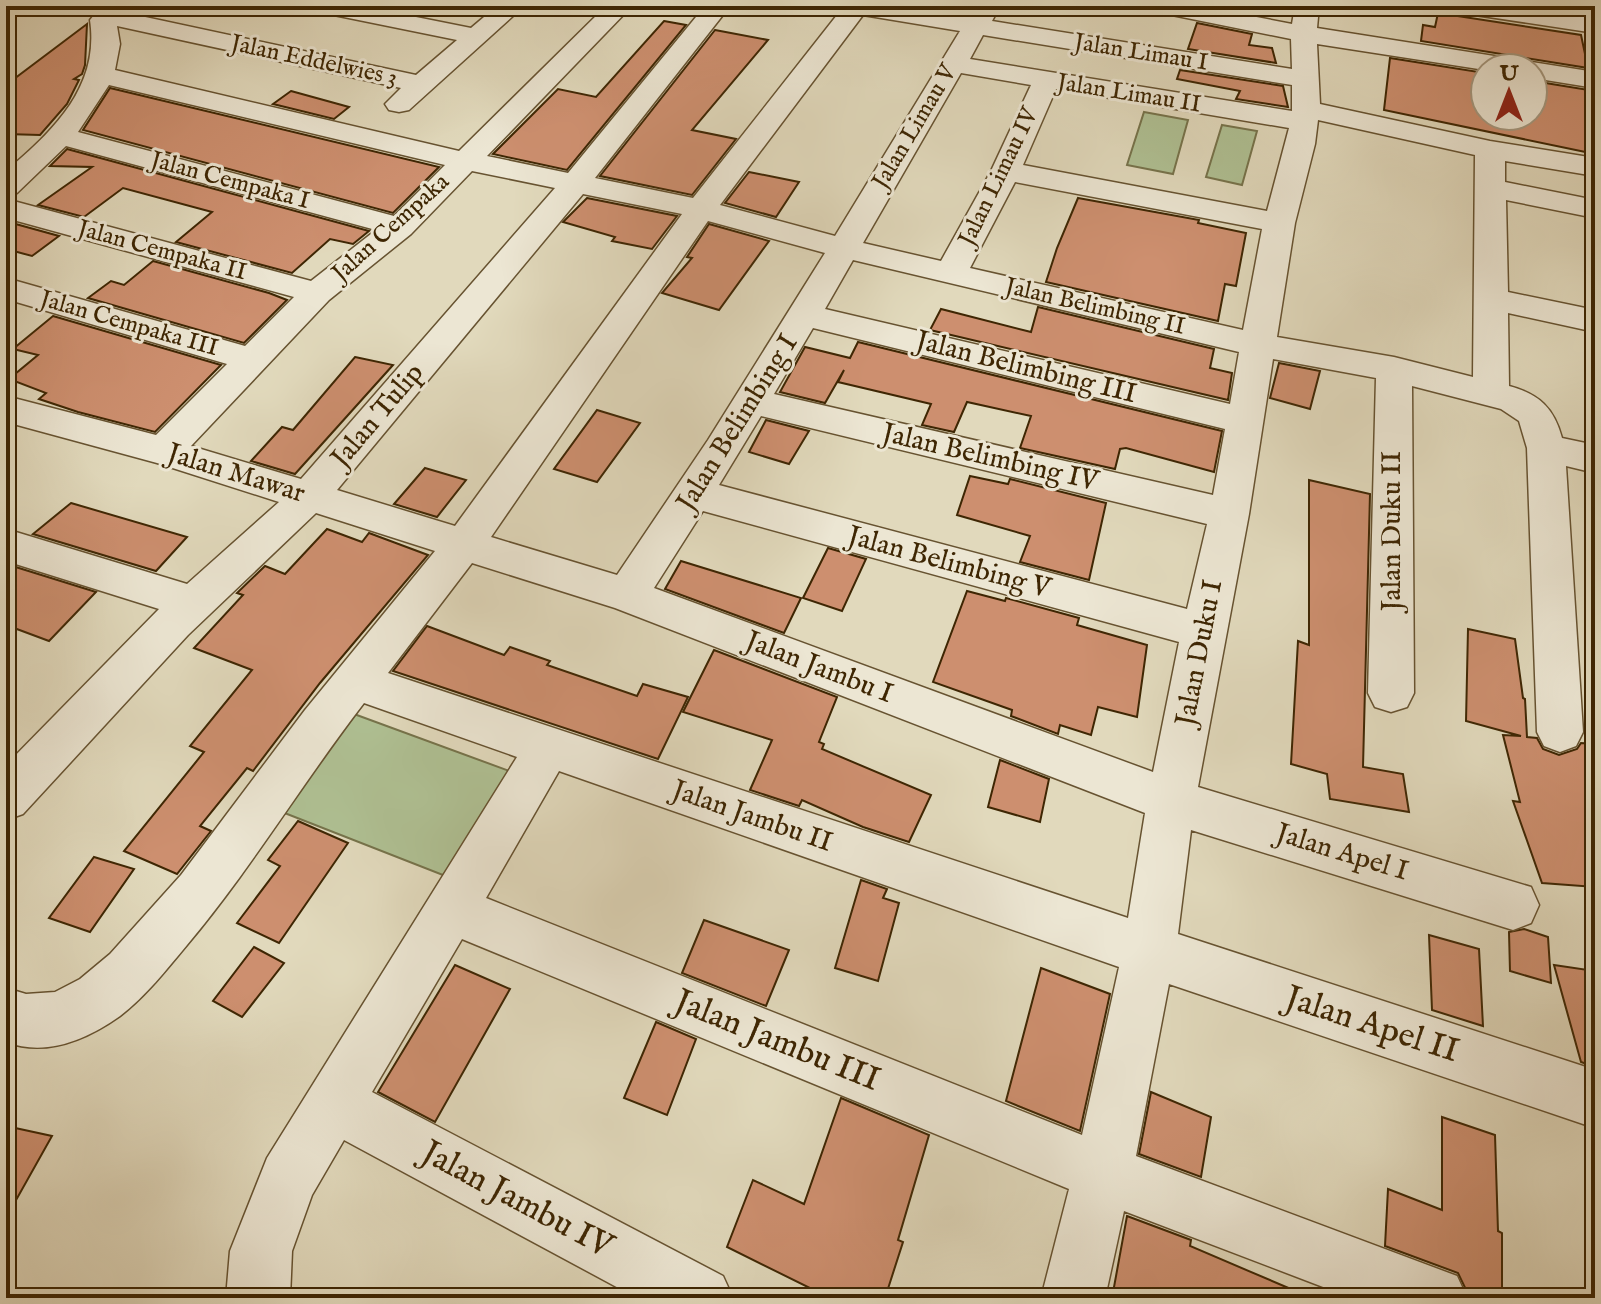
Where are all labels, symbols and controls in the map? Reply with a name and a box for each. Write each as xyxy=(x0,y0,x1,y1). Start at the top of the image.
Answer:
street label: Jalan Limau I xyxy=(1069,27,1210,79)
street label: Jalan Eddelwies 3 xyxy=(225,28,400,94)
north arrow xyxy=(1469,52,1549,132)
street label: Jalan Limau V xyxy=(864,58,965,198)
text: U xyxy=(1499,60,1520,88)
street label: Jalan Limau II xyxy=(1052,67,1203,121)
street label: Jalan Limau IV xyxy=(951,101,1047,254)
street label: Jalan Cempaka I xyxy=(144,144,313,217)
street label: Jalan Cempaka xyxy=(323,167,457,291)
street label: Jalan Cempaka II xyxy=(71,213,250,288)
street label: Jalan Belimbing II xyxy=(999,271,1188,343)
street label: Jalan Cempaka III xyxy=(33,283,222,364)
street label: Jalan Belimbing III xyxy=(909,323,1140,412)
street label: Jalan Belimbing I xyxy=(668,328,806,521)
street label: Jalan Tulip xyxy=(322,356,432,478)
street label: Jalan Belimbing IV xyxy=(876,415,1103,500)
street label: Jalan Mawar xyxy=(160,436,309,512)
street label: Jalan Duku II xyxy=(1375,451,1410,614)
street label: Jalan Belimbing V xyxy=(841,518,1056,607)
street label: Jalan Duku I xyxy=(1168,577,1231,732)
street label: Jalan Jambu I xyxy=(737,623,898,712)
street label: Jalan Jambu II xyxy=(664,772,837,861)
street label: Jalan Apel I xyxy=(1269,815,1412,890)
street label: Jalan Apel II xyxy=(1276,975,1464,1073)
street label: Jalan Jambu III xyxy=(664,979,886,1102)
street label: Jalan Jambu IV xyxy=(410,1130,622,1269)

